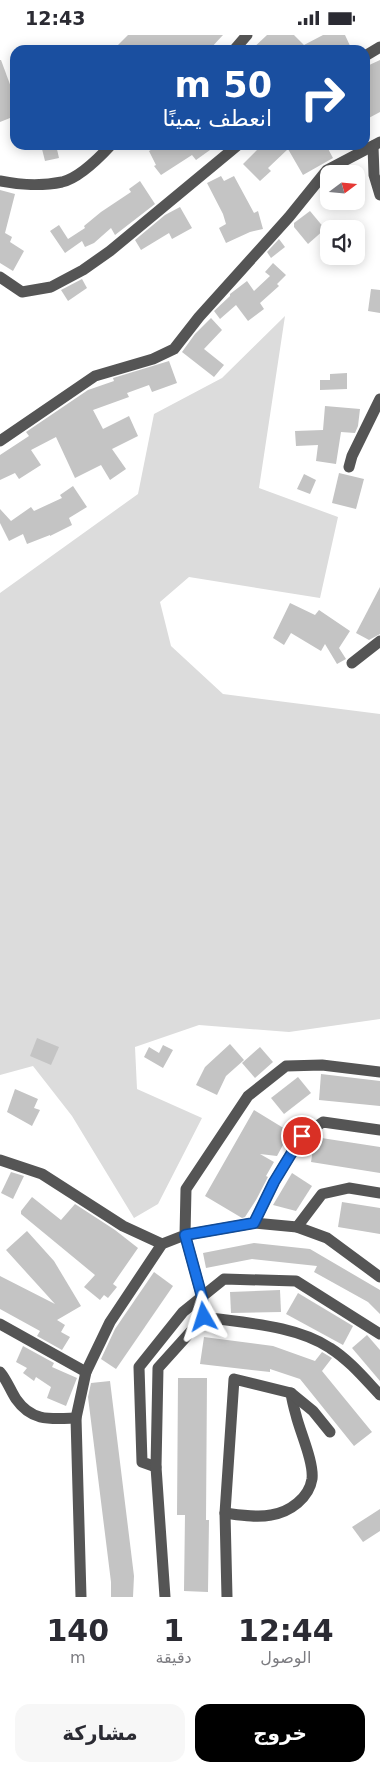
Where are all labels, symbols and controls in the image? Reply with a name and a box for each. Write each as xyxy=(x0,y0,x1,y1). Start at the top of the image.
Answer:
text: 12:43 xyxy=(25,7,85,29)
text: 50 m xyxy=(175,65,272,105)
icon: right xyxy=(290,65,355,130)
text: انعطف يمينًا xyxy=(163,106,272,131)
north arrow xyxy=(320,165,365,210)
map controls xyxy=(320,165,365,265)
button: sound xyxy=(320,220,365,265)
pin xyxy=(281,1115,323,1157)
icon: arrive xyxy=(288,1122,316,1150)
position arrow xyxy=(177,1290,229,1342)
text: 140 xyxy=(46,1613,109,1648)
text: 1 xyxy=(163,1613,184,1648)
text: 12:44 xyxy=(238,1613,334,1648)
text: m xyxy=(70,1648,86,1667)
text: دقيقة xyxy=(155,1648,192,1667)
text: الوصول xyxy=(260,1648,311,1667)
button: مشاركة xyxy=(15,1704,185,1762)
button: خروج xyxy=(195,1704,365,1762)

